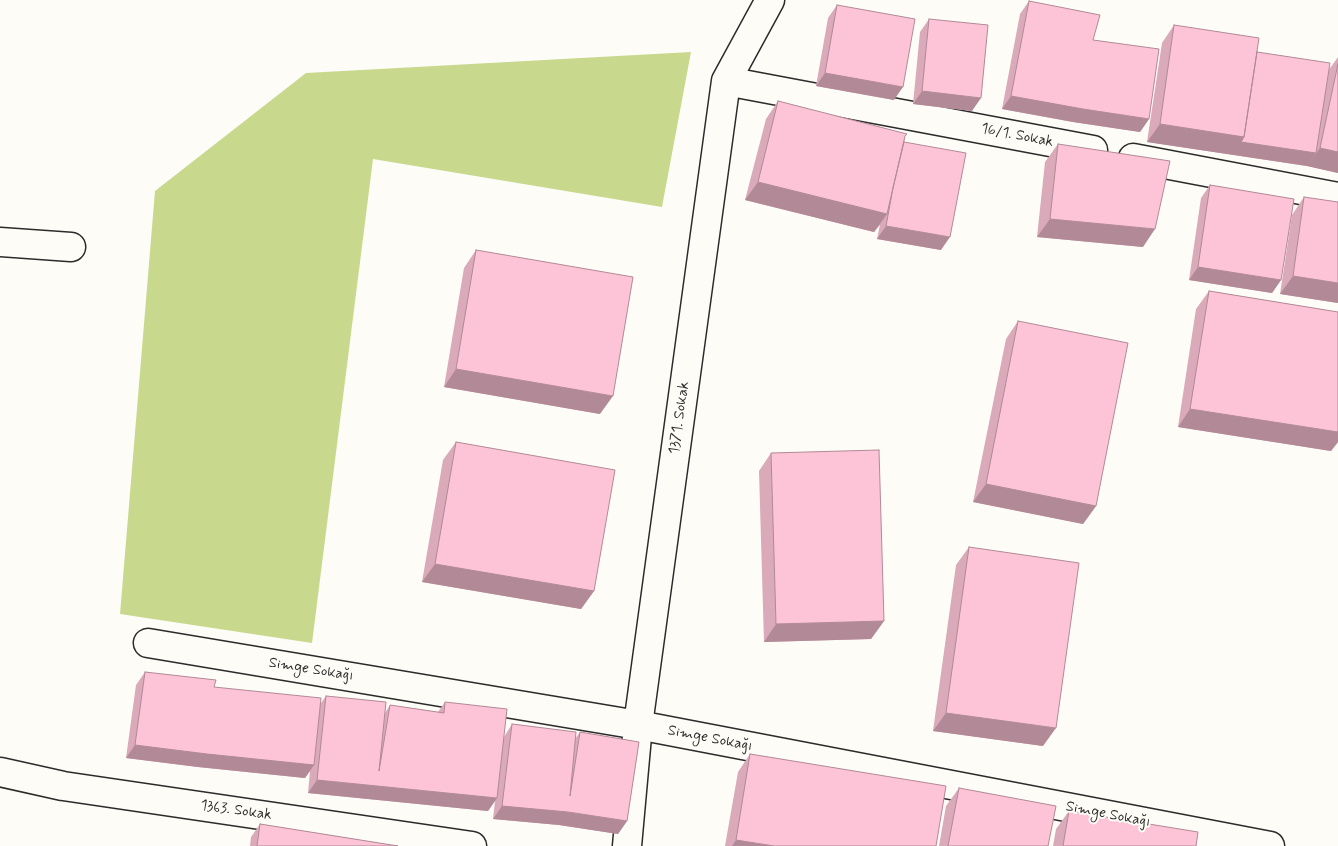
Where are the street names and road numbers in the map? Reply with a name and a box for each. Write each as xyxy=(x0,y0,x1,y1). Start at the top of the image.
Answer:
street label: 16/1. Sokak xyxy=(979,120,1055,152)
street label: 1371. Sokak xyxy=(666,380,694,456)
street label: Simge Sokağı xyxy=(267,654,355,686)
street label: Simge Sokağı xyxy=(666,722,754,756)
street label: 1363. Sokak xyxy=(199,797,273,825)
street label: Simge Sokağı xyxy=(1064,798,1152,832)

